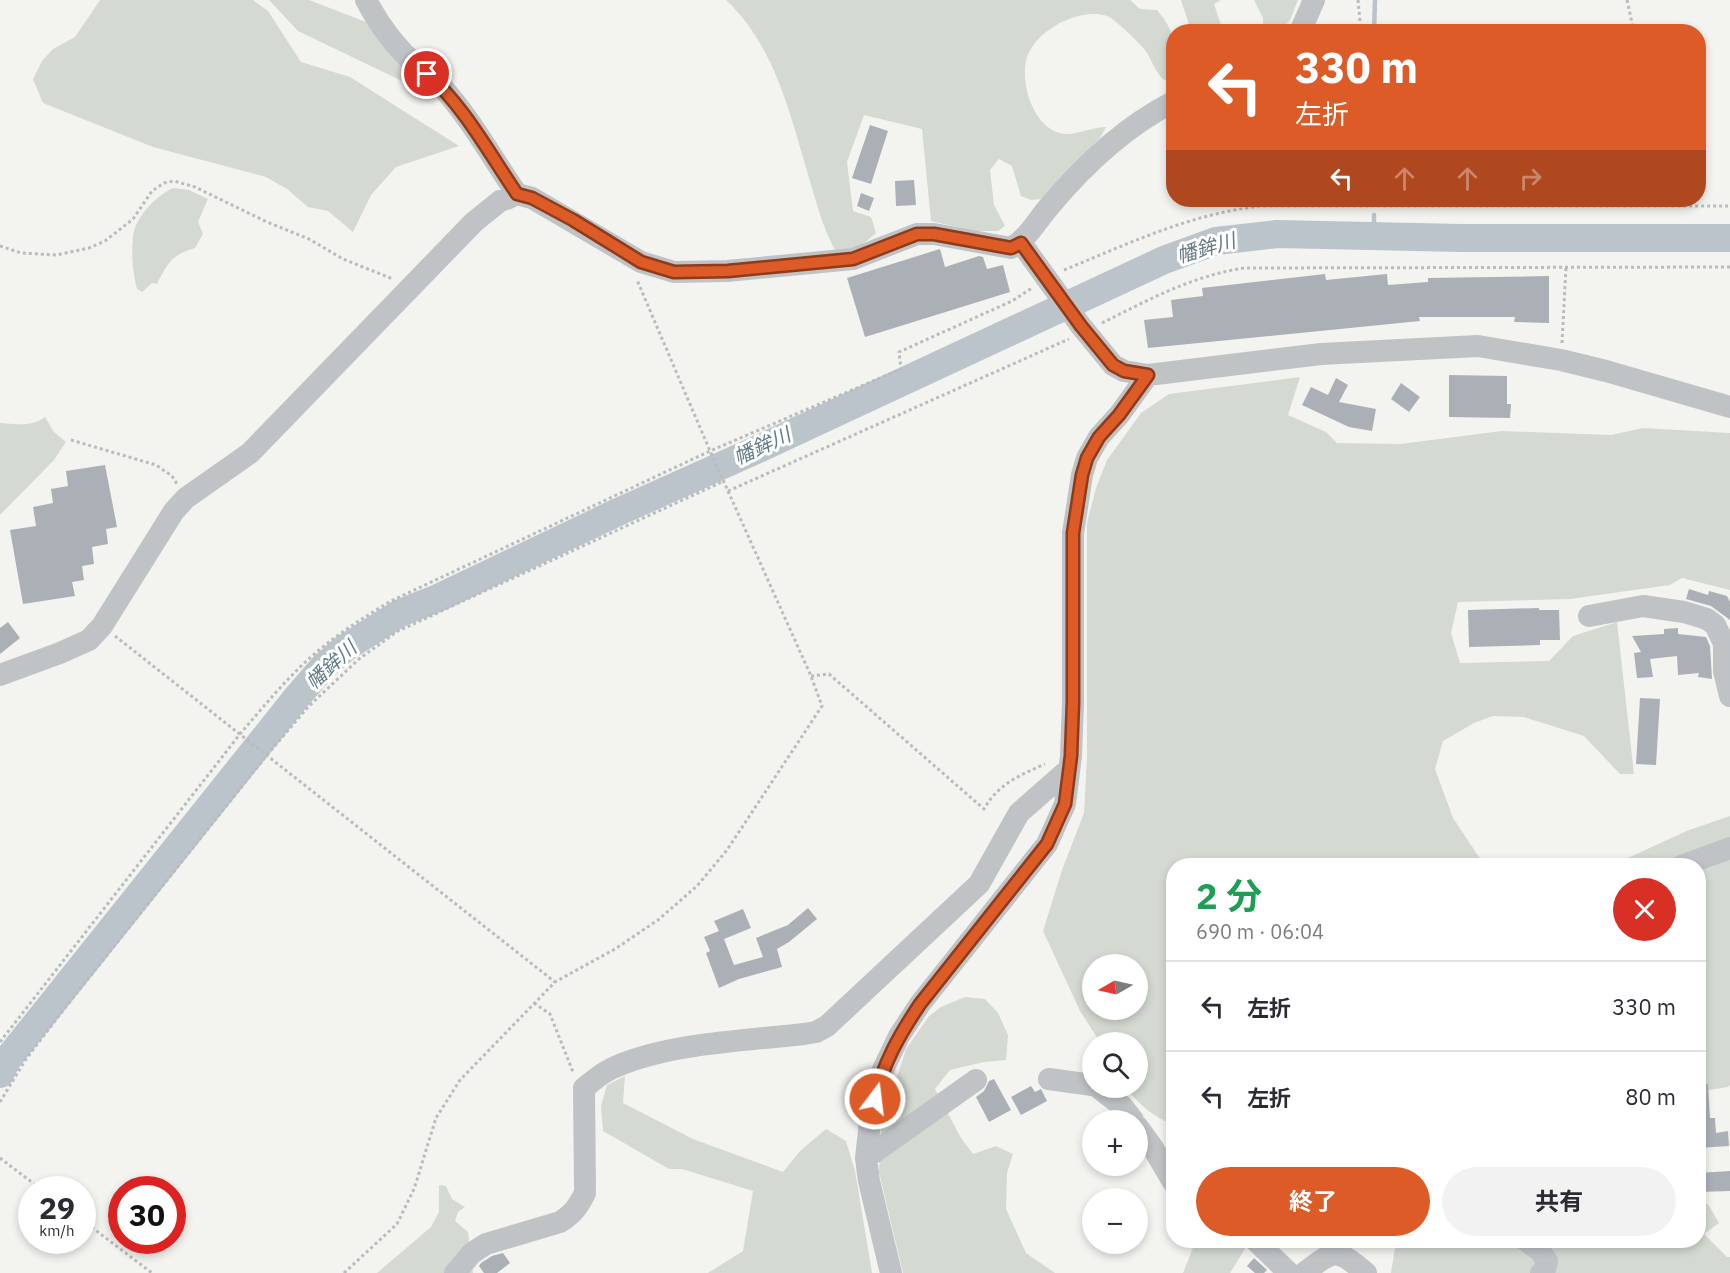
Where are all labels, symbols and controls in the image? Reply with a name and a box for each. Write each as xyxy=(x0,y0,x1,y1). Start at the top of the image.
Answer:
text: 330 m xyxy=(1295,40,1418,95)
pin xyxy=(401,48,452,99)
icon: left xyxy=(1196,48,1274,126)
icon: arrive xyxy=(410,57,443,90)
text: 左折 xyxy=(1295,96,1349,131)
icon: left xyxy=(1325,162,1358,195)
icon: ahead xyxy=(1388,162,1421,195)
icon: ahead xyxy=(1451,162,1484,195)
icon: right xyxy=(1514,162,1547,195)
water label: 幡鉾川 xyxy=(1173,226,1240,269)
water label: 幡鉾川 xyxy=(729,420,796,470)
water label: 幡鉾川 xyxy=(299,633,363,695)
text: 2 分 xyxy=(1196,872,1262,919)
button: close xyxy=(1613,878,1676,941)
text: 690 m · 06:04 xyxy=(1196,918,1324,945)
north arrow xyxy=(1082,954,1148,1020)
map controls xyxy=(1082,954,1148,1254)
icon: left xyxy=(1196,990,1229,1023)
text: 330 m xyxy=(1612,992,1676,1021)
text: 左折 xyxy=(1247,993,1291,1022)
button: search xyxy=(1082,1032,1148,1098)
position arrow xyxy=(843,1067,907,1131)
icon: left xyxy=(1196,1080,1229,1113)
text: 80 m xyxy=(1625,1082,1676,1111)
text: 左折 xyxy=(1247,1083,1291,1112)
button: + xyxy=(1082,1110,1148,1176)
button: 終了 xyxy=(1196,1167,1430,1236)
button: 共有 xyxy=(1442,1167,1676,1236)
speed limit sign: 30 xyxy=(108,1176,186,1254)
text: 29 xyxy=(39,1188,75,1227)
button: − xyxy=(1082,1188,1148,1254)
text: km/h xyxy=(39,1221,75,1240)

